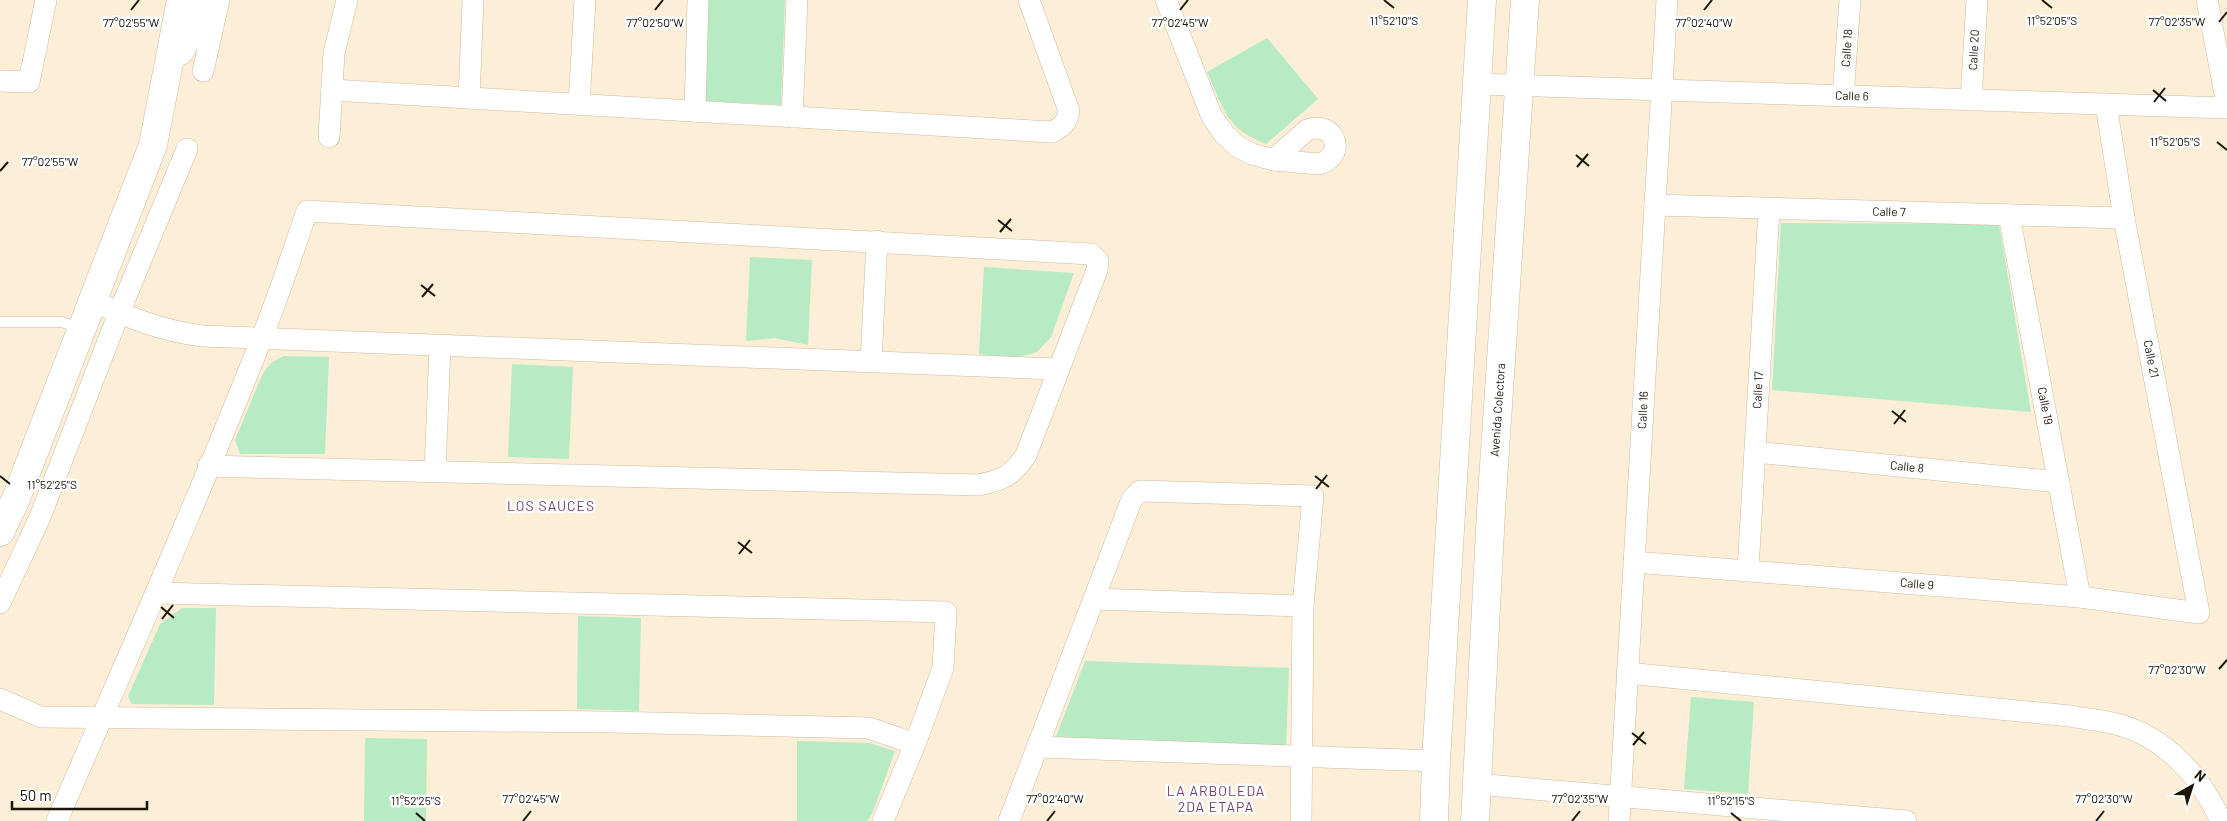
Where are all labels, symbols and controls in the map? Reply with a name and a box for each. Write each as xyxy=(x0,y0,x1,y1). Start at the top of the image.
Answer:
text: 11°52'10"S xyxy=(1370,13,1418,27)
text: 11°52'05"S xyxy=(2027,13,2077,27)
text: 77°02'35"W xyxy=(2149,14,2206,28)
text: 77°02'55"W xyxy=(103,15,160,29)
text: 77°02'50"W xyxy=(626,15,684,29)
text: 77°02'45"W xyxy=(1151,15,1209,29)
text: 77°02'40"W xyxy=(1675,15,1733,29)
street label: Calle 18 xyxy=(1838,28,1854,67)
street label: Calle 20 xyxy=(1965,29,1981,71)
street label: Calle 6 xyxy=(1835,87,1869,103)
text: 11°52'05"S xyxy=(2150,134,2200,148)
text: 77°02'55"W xyxy=(22,154,79,168)
street label: Calle 7 xyxy=(1872,204,1906,218)
street label: Calle 21 xyxy=(2141,339,2162,379)
street label: Avenida Colectora xyxy=(1487,363,1507,457)
street label: Calle 17 xyxy=(1749,371,1765,409)
street label: Calle 19 xyxy=(2035,386,2056,426)
street label: Calle 16 xyxy=(1634,391,1650,429)
street label: Calle 8 xyxy=(1890,457,1925,475)
text: 11°52'25"S xyxy=(27,477,77,491)
district label: LOS SAUCES xyxy=(507,497,595,514)
street label: Calle 9 xyxy=(1900,575,1935,591)
text: 77°02'30"W xyxy=(2148,662,2206,676)
north arrow xyxy=(2167,761,2217,811)
text: N xyxy=(2192,766,2209,785)
scale bar xyxy=(12,778,148,810)
district label: LA ARBOLEDA 2DA ETAPA xyxy=(1167,782,1265,815)
text: 50 m xyxy=(20,786,52,804)
text: 77°02'45"W xyxy=(502,791,560,805)
text: 77°02'40"W xyxy=(1026,791,1084,805)
text: 77°02'35"W xyxy=(1552,791,1609,805)
text: 77°02'30"W xyxy=(2075,791,2133,805)
text: 11°52'25"S xyxy=(391,793,441,807)
text: 11°52'15"S xyxy=(1707,793,1755,807)

